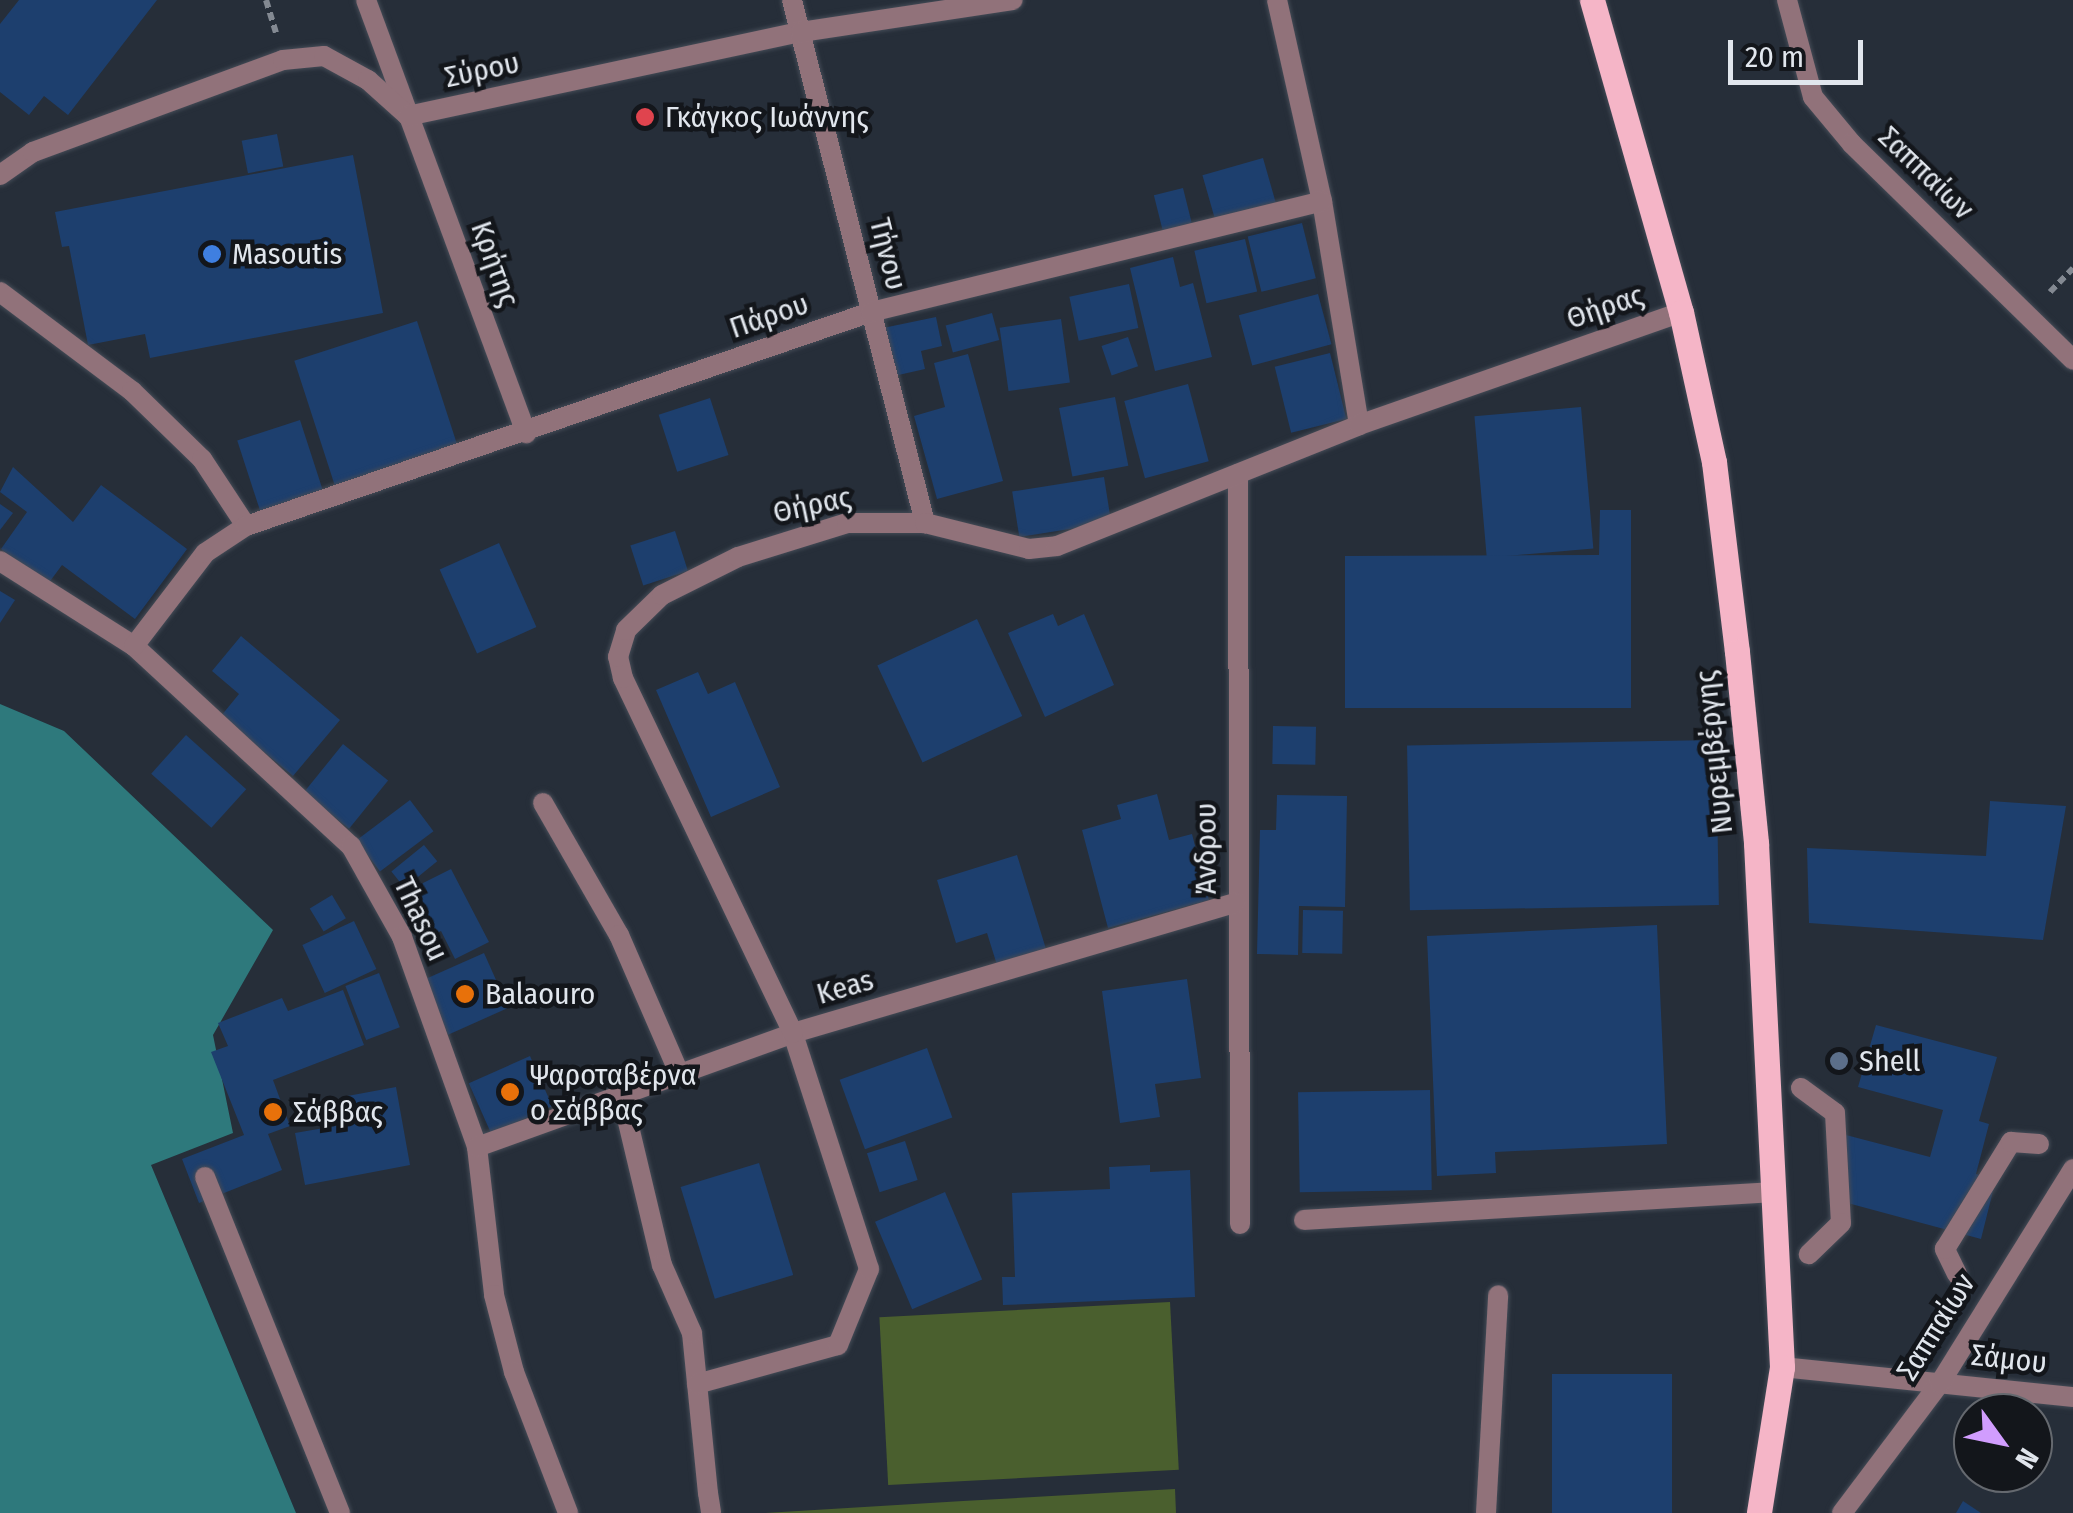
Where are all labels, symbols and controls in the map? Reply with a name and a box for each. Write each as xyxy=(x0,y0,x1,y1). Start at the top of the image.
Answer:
scale bar xyxy=(1733,20,1868,82)
text: 20 m xyxy=(1745,39,1804,75)
street label: Σύρου xyxy=(441,45,523,95)
place label: Γκάγκος Ιωάννης xyxy=(665,99,869,135)
marker: Γκάγκος Ιωάννης xyxy=(634,106,656,128)
street label: Σαππαίων xyxy=(1871,119,1981,227)
street label: Τήνου xyxy=(862,214,914,294)
street label: Κρήτης xyxy=(463,216,527,312)
place label: Masoutis xyxy=(232,236,342,272)
marker: Masoutis xyxy=(201,243,223,265)
street label: Θήρας xyxy=(1562,277,1648,337)
street label: Πάρου xyxy=(725,286,813,346)
street label: Θήρας xyxy=(770,479,854,531)
street label: Νυρεμβέργης xyxy=(1688,668,1740,836)
street label: Άνδρου xyxy=(1188,803,1224,895)
street label: Thasou xyxy=(386,871,456,967)
street label: Keas xyxy=(812,962,878,1012)
place label: Balaouro xyxy=(485,976,595,1012)
marker: Balaouro xyxy=(454,983,476,1005)
place label: Shell xyxy=(1859,1043,1920,1079)
marker: Shell xyxy=(1828,1050,1850,1072)
place label: Ψαροταβέρνα ο Σάββας xyxy=(530,1057,697,1128)
marker: Ψαροταβέρνα ο Σάββας xyxy=(499,1081,521,1103)
place label: Σάββας xyxy=(293,1094,383,1130)
marker: Σάββας xyxy=(262,1101,284,1123)
street label: Σαππαίων xyxy=(1889,1267,1983,1387)
street label: Σάμου xyxy=(1969,1337,2049,1381)
north arrow xyxy=(1953,1393,2053,1493)
text: N xyxy=(2008,1442,2045,1475)

